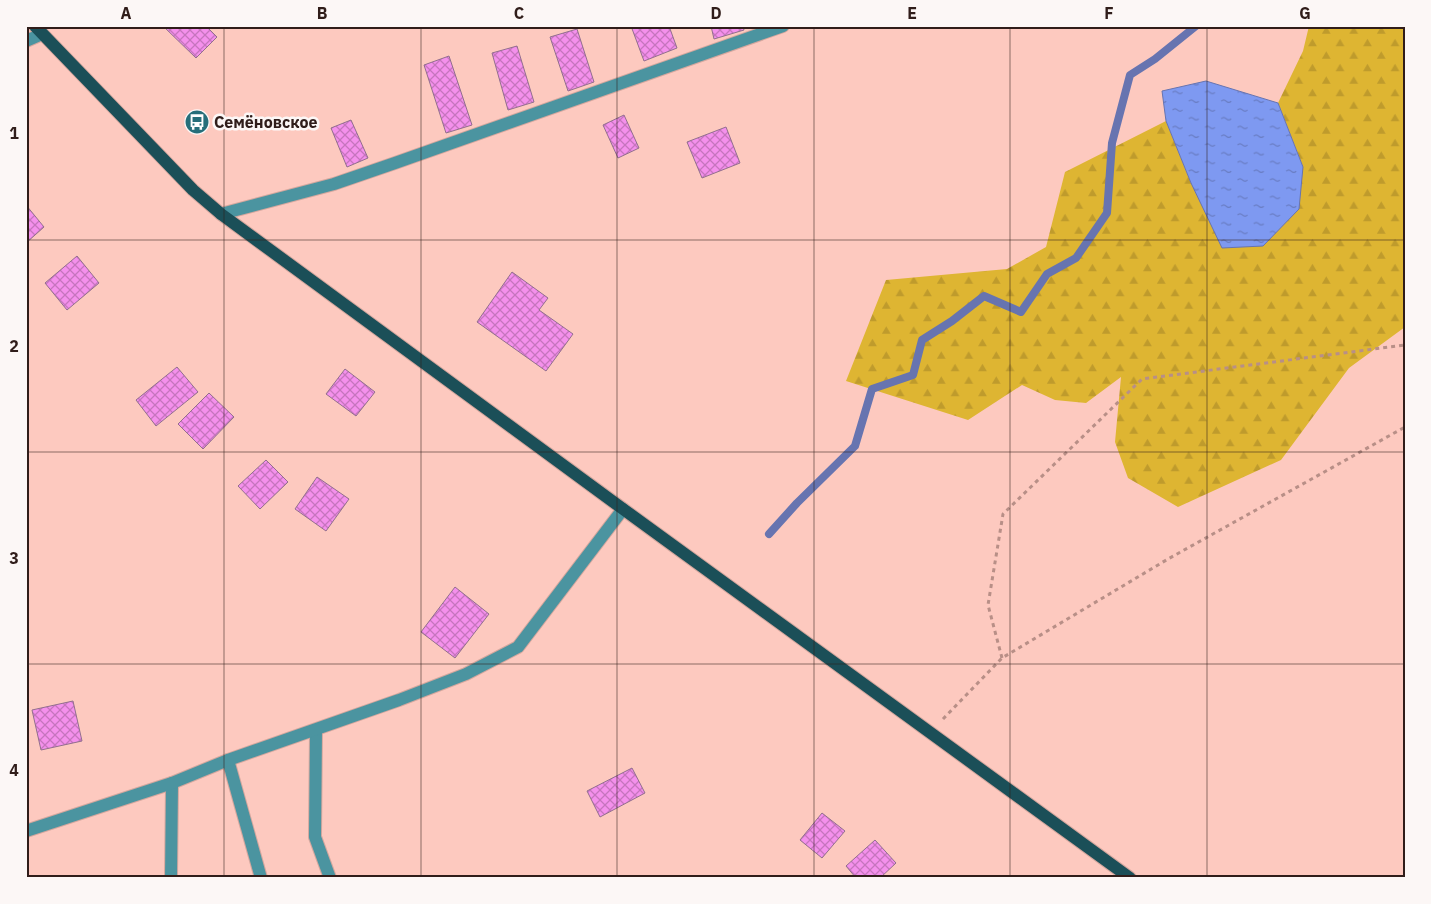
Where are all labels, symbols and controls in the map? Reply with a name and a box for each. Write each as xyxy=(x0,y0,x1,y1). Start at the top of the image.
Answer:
text: A xyxy=(121,3,132,23)
text: B xyxy=(317,3,328,23)
text: C xyxy=(514,3,524,23)
text: D xyxy=(710,3,722,23)
text: E xyxy=(907,3,917,23)
text: F xyxy=(1104,3,1114,23)
text: G xyxy=(1299,3,1311,23)
bus stop icon: Семёновское xyxy=(184,109,210,135)
place label: Семёновское xyxy=(214,112,317,132)
text: 1 xyxy=(9,123,19,143)
text: 2 xyxy=(9,336,19,356)
text: 3 xyxy=(9,548,19,568)
text: 4 xyxy=(9,760,19,780)

